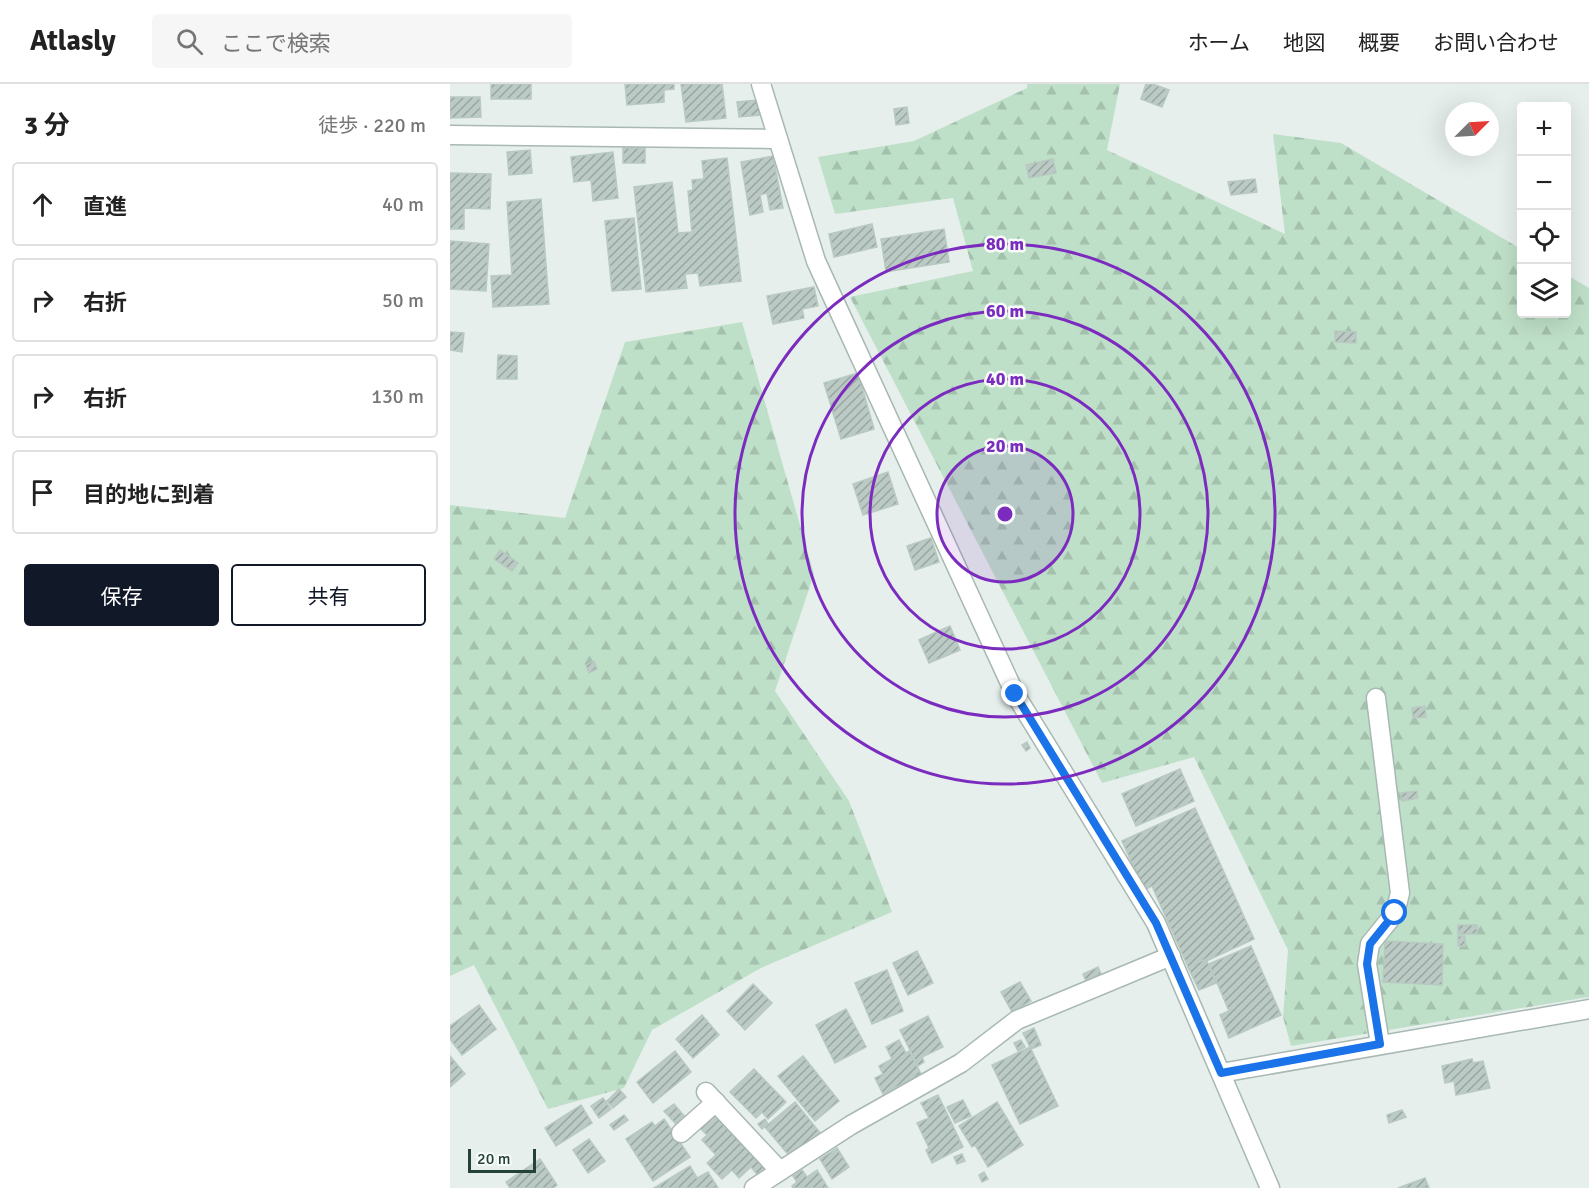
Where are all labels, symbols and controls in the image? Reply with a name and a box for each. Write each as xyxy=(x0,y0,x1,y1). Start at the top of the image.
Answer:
search box xyxy=(152,14,572,68)
text: Atlasly xyxy=(30,24,116,58)
icon: search xyxy=(173,25,206,58)
text: ここで検索 xyxy=(221,30,331,57)
text: ホーム xyxy=(1188,30,1250,56)
text: 地図 xyxy=(1283,30,1325,56)
text: 概要 xyxy=(1358,30,1400,56)
text: お問い合わせ xyxy=(1433,30,1559,56)
north arrow xyxy=(1445,102,1499,156)
map controls xyxy=(1517,102,1571,318)
button: + xyxy=(1517,102,1571,156)
text: 3 分 xyxy=(24,110,70,142)
text: 徒歩 · 220 m xyxy=(318,113,426,138)
button: − xyxy=(1517,156,1571,210)
icon: ahead xyxy=(26,188,59,221)
text: 40 m xyxy=(382,192,424,217)
text: 直進 xyxy=(83,193,127,220)
button: locate xyxy=(1517,210,1571,264)
text: 80 m xyxy=(986,233,1024,255)
button: layers xyxy=(1517,264,1571,318)
icon: right xyxy=(26,284,59,317)
text: 50 m xyxy=(382,288,424,313)
text: 右折 xyxy=(83,289,127,316)
text: 60 m xyxy=(986,300,1024,322)
text: 40 m xyxy=(986,368,1024,390)
icon: right xyxy=(26,380,59,413)
text: 130 m xyxy=(371,384,424,409)
text: 右折 xyxy=(83,385,127,412)
text: 20 m xyxy=(986,435,1024,457)
icon: arrive xyxy=(26,476,59,509)
text: 目的地に到着 xyxy=(83,481,215,508)
centre of rings xyxy=(995,504,1015,524)
button: 保存 xyxy=(24,564,219,626)
button: 共有 xyxy=(231,564,426,626)
route end xyxy=(1001,680,1027,706)
route start xyxy=(1381,899,1407,925)
scale bar xyxy=(468,1146,536,1174)
text: 20 m xyxy=(477,1149,511,1169)

